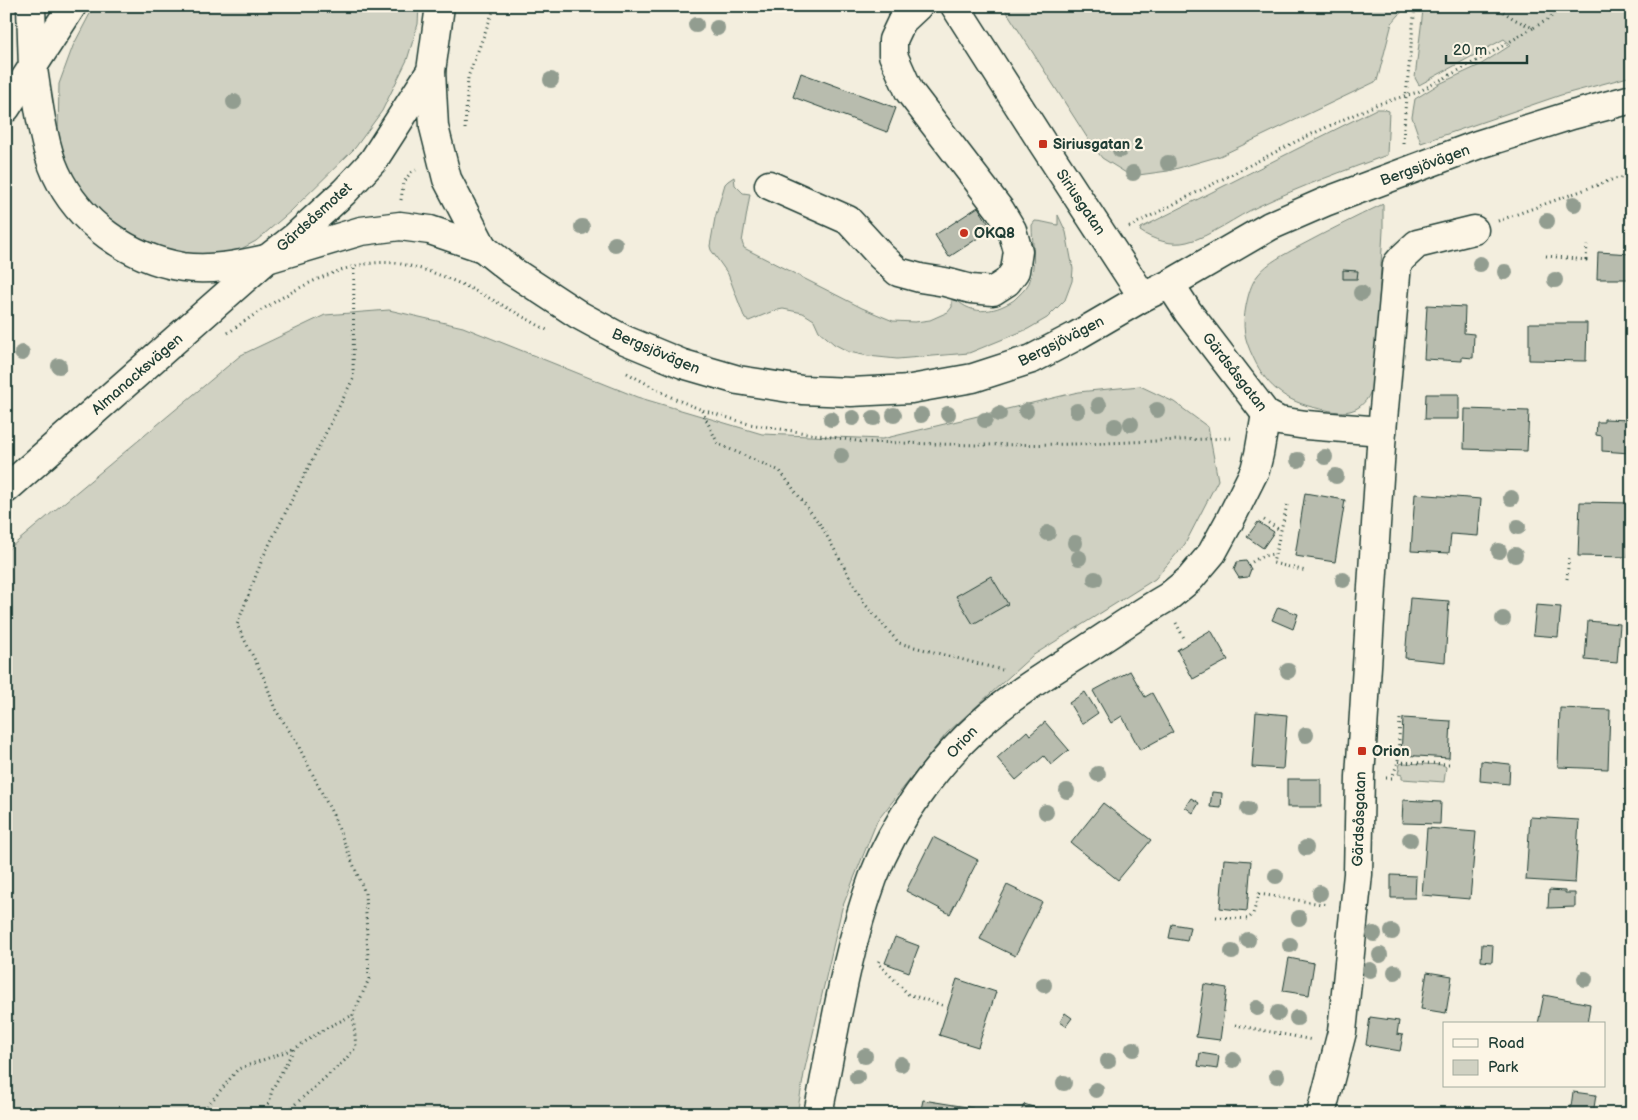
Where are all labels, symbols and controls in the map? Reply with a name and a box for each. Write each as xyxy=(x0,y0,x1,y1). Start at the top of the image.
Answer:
scale bar xyxy=(1446,32,1527,64)
text: 20 m xyxy=(1453,41,1487,60)
place label: Siriusgatan 2 xyxy=(1053,135,1143,154)
marker: Siriusgatan 2 xyxy=(1037,138,1049,150)
street label: Bergsjövägen xyxy=(1378,140,1473,190)
street label: Siriusgatan xyxy=(1052,166,1110,239)
street label: Gärdsåsmotet xyxy=(273,178,356,256)
place label: OKQ8 xyxy=(974,224,1015,243)
marker: OKQ8 xyxy=(958,227,970,239)
street label: Bergsjövägen xyxy=(1015,312,1107,371)
street label: Bergsjövägen xyxy=(609,324,703,379)
street label: Gärdsåsgatan xyxy=(1198,329,1271,416)
street label: Almanacksvägen xyxy=(88,330,187,419)
street label: Orion xyxy=(943,722,982,762)
place label: Orion xyxy=(1372,742,1410,761)
marker: Orion xyxy=(1356,745,1368,757)
street label: Gärdsåsgatan xyxy=(1348,771,1371,867)
legend xyxy=(1443,1022,1606,1088)
text: Road xyxy=(1488,1034,1524,1053)
text: Park xyxy=(1488,1058,1519,1077)

